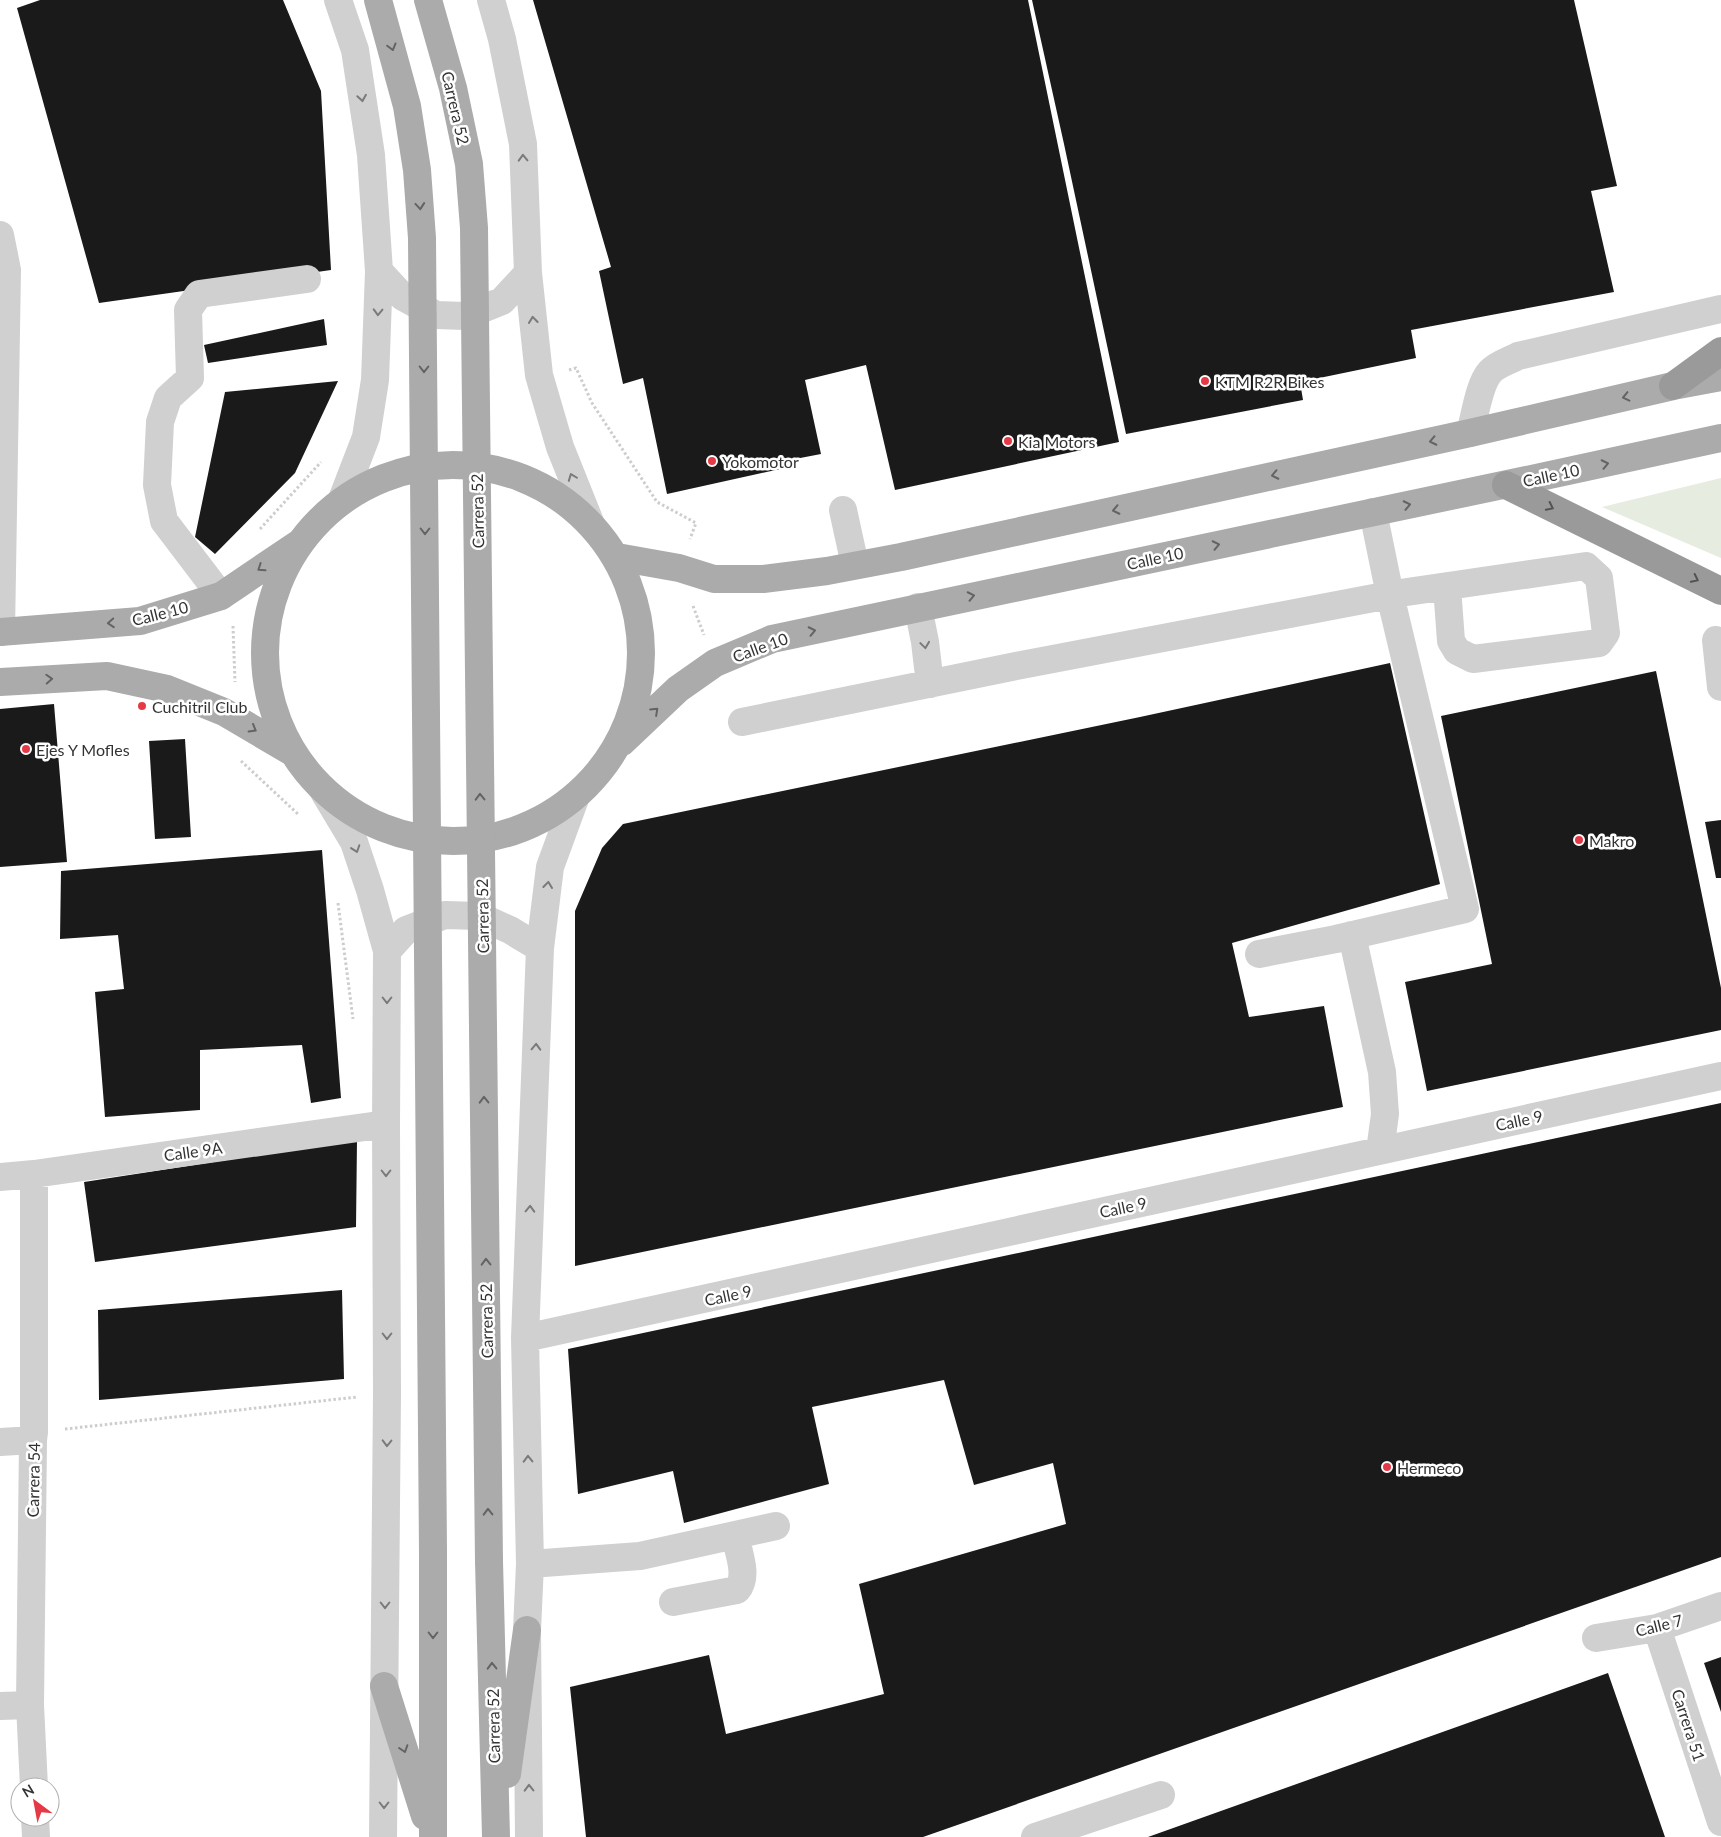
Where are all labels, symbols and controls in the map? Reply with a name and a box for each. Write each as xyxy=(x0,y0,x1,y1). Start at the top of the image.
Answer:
one-way arrow xyxy=(386,42,396,50)
street label: Carrera 52 xyxy=(438,69,474,147)
one-way arrow xyxy=(357,93,367,102)
one-way arrow xyxy=(518,153,529,161)
one-way arrow xyxy=(414,203,425,211)
one-way arrow xyxy=(372,308,383,316)
one-way arrow xyxy=(528,315,539,323)
one-way arrow xyxy=(418,365,429,373)
place label: KTM R2R Bikes xyxy=(1215,372,1325,391)
marker: KTM R2R Bikes xyxy=(1199,375,1211,387)
one-way arrow xyxy=(1621,391,1630,402)
place label: Kia Motors xyxy=(1018,432,1096,451)
marker: Kia Motors xyxy=(1002,435,1014,447)
one-way arrow xyxy=(1429,435,1438,446)
place label: Yokomotor xyxy=(722,452,799,471)
marker: Yokomotor xyxy=(706,455,718,467)
one-way arrow xyxy=(1601,459,1610,470)
street label: Calle 10 xyxy=(1521,460,1581,490)
one-way arrow xyxy=(1270,469,1279,480)
street label: Carrera 52 xyxy=(467,473,487,549)
one-way arrow xyxy=(568,473,578,481)
one-way arrow xyxy=(1403,500,1412,510)
one-way arrow xyxy=(1544,501,1553,511)
one-way arrow xyxy=(1111,504,1120,515)
one-way arrow xyxy=(420,528,430,536)
one-way arrow xyxy=(1211,540,1220,551)
street label: Calle 10 xyxy=(1125,543,1185,573)
one-way arrow xyxy=(257,562,266,572)
one-way arrow xyxy=(1690,573,1699,583)
one-way arrow xyxy=(966,592,975,602)
street label: Calle 10 xyxy=(130,597,190,629)
one-way arrow xyxy=(107,617,115,628)
one-way arrow xyxy=(808,626,816,636)
street label: Calle 10 xyxy=(730,628,790,666)
one-way arrow xyxy=(920,641,930,650)
one-way arrow xyxy=(45,674,53,684)
place label: Cuchitril Club xyxy=(152,697,248,716)
marker: Cuchitril Club xyxy=(136,700,148,712)
one-way arrow xyxy=(649,708,658,717)
one-way arrow xyxy=(247,723,256,733)
place label: Ejes Y Mofles xyxy=(36,740,130,759)
marker: Ejes Y Mofles xyxy=(20,743,32,755)
one-way arrow xyxy=(475,793,486,801)
place label: Makro xyxy=(1589,831,1634,850)
marker: Makro xyxy=(1573,834,1585,846)
one-way arrow xyxy=(351,845,361,853)
street label: Carrera 52 xyxy=(472,878,492,954)
one-way arrow xyxy=(542,880,553,888)
one-way arrow xyxy=(382,996,392,1004)
one-way arrow xyxy=(531,1042,542,1050)
one-way arrow xyxy=(479,1096,489,1104)
street label: Calle 9 xyxy=(1494,1106,1544,1134)
street label: Calle 9A xyxy=(163,1137,224,1165)
one-way arrow xyxy=(381,1170,391,1177)
street label: Calle 9 xyxy=(1098,1193,1148,1221)
one-way arrow xyxy=(525,1205,535,1212)
one-way arrow xyxy=(481,1258,491,1266)
street label: Calle 9 xyxy=(703,1281,753,1309)
street label: Carrera 52 xyxy=(476,1283,496,1359)
one-way arrow xyxy=(382,1332,392,1340)
one-way arrow xyxy=(381,1439,392,1447)
street label: Carrera 54 xyxy=(23,1442,43,1518)
one-way arrow xyxy=(523,1455,533,1462)
place label: Hermeco xyxy=(1397,1458,1461,1477)
marker: Hermeco xyxy=(1381,1461,1393,1473)
one-way arrow xyxy=(483,1508,494,1516)
one-way arrow xyxy=(380,1602,390,1610)
street label: Calle 7 xyxy=(1633,1610,1685,1640)
one-way arrow xyxy=(428,1632,438,1639)
one-way arrow xyxy=(486,1662,497,1670)
street label: Carrera 51 xyxy=(1668,1687,1710,1763)
street label: Carrera 52 xyxy=(483,1688,503,1764)
one-way arrow xyxy=(398,1745,408,1753)
north arrow xyxy=(10,1777,60,1827)
text: N xyxy=(19,1780,37,1801)
one-way arrow xyxy=(524,1784,534,1792)
one-way arrow xyxy=(379,1802,389,1809)

